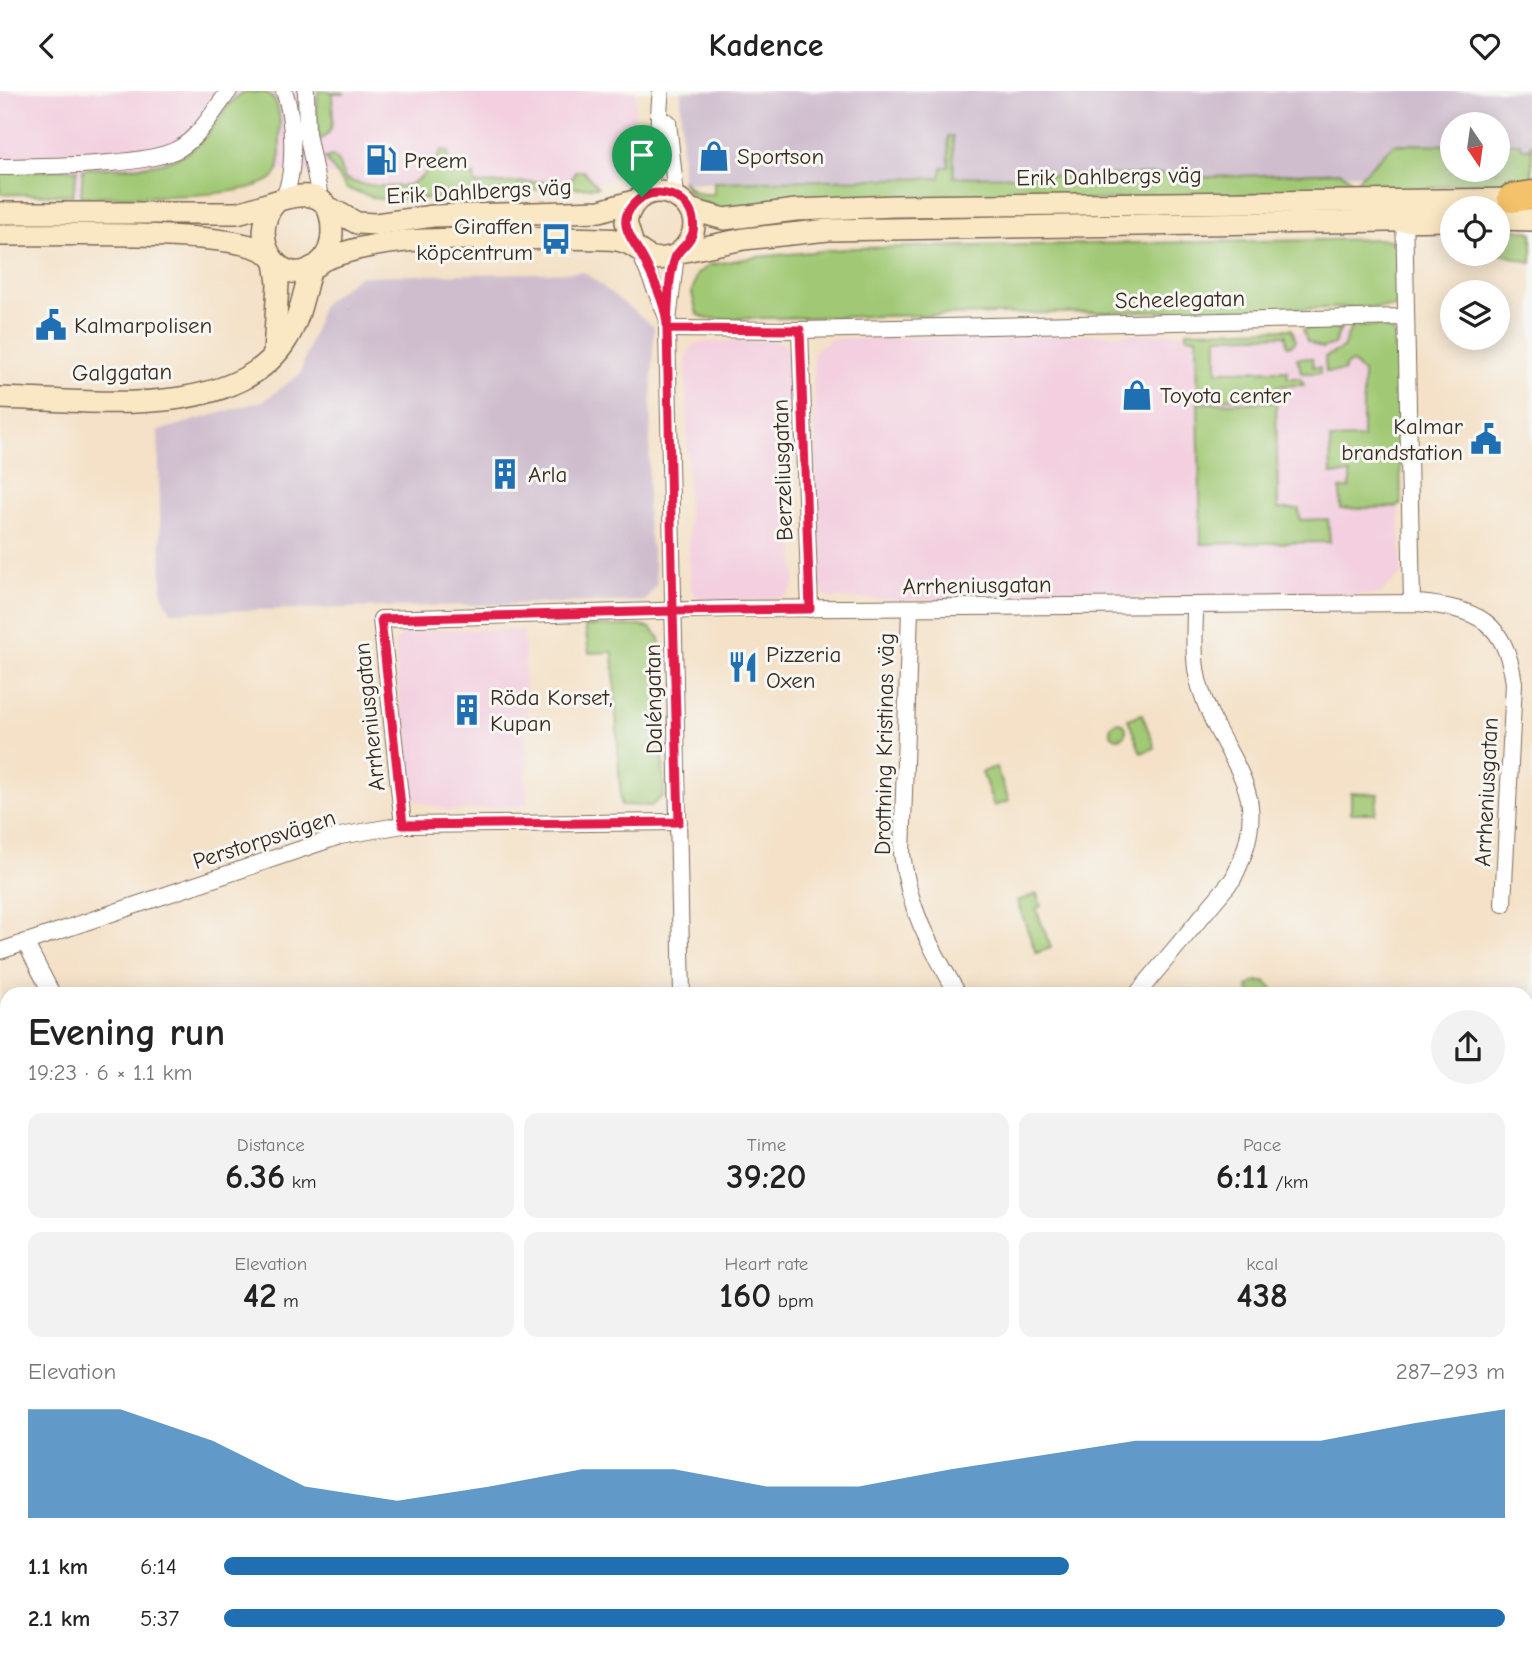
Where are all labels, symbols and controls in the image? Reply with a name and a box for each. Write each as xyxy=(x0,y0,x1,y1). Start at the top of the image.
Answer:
icon: back xyxy=(28,27,66,65)
text: Kadence xyxy=(709,27,823,64)
icon: heart xyxy=(1466,27,1504,65)
north arrow xyxy=(1440,112,1510,182)
map controls xyxy=(1440,112,1510,350)
pin xyxy=(612,125,672,197)
icon: arrive xyxy=(623,136,661,174)
shop icon: Sportson xyxy=(697,139,731,173)
fuel station icon: Preem xyxy=(364,143,398,177)
place label: Sportson xyxy=(737,143,824,170)
place label: Preem xyxy=(404,147,468,174)
street label: Erik Dahlbergs väg xyxy=(1016,161,1202,192)
street label: Erik Dahlbergs väg xyxy=(386,173,572,210)
button: locate xyxy=(1440,196,1510,266)
place label: Giraffen köpcentrum xyxy=(416,213,533,266)
bus stop icon: Giraffen köpcentrum xyxy=(539,222,573,256)
button: layers xyxy=(1440,280,1510,350)
street label: Scheelegatan xyxy=(1115,285,1245,314)
public building icon: Kalmarpolisen xyxy=(34,308,68,342)
place label: Kalmarpolisen xyxy=(74,312,212,339)
street label: Galggatan xyxy=(72,358,172,387)
shop icon: Toyota center xyxy=(1120,378,1154,412)
place label: Toyota center xyxy=(1160,382,1292,409)
street label: Berzeliusgatan xyxy=(767,399,798,541)
place label: Kalmar brandstation xyxy=(1341,413,1464,466)
public building icon: Kalmar brandstation xyxy=(1469,422,1503,456)
building icon: Arla xyxy=(488,457,522,491)
place label: Arla xyxy=(528,461,567,488)
street label: Arrheniusgatan xyxy=(902,571,1052,600)
street label: Drottning Kristinas väg xyxy=(869,633,900,855)
street label: Arrheniusgatan xyxy=(348,641,391,793)
place label: Pizzeria Oxen xyxy=(766,641,841,694)
street label: Daléngatan xyxy=(639,644,668,754)
restaurant icon: Pizzeria Oxen xyxy=(726,650,760,684)
place label: Röda Korset, Kupan xyxy=(490,684,613,737)
building icon: Röda Korset, Kupan xyxy=(450,693,484,727)
street label: Arrheniusgatan xyxy=(1469,717,1504,867)
street label: Perstorpsvägen xyxy=(189,804,339,875)
button: share xyxy=(1431,1010,1505,1084)
text: Evening run xyxy=(28,1011,225,1055)
text: 19:23 · 6 × 1.1 km xyxy=(28,1059,193,1086)
text: Distance xyxy=(237,1134,305,1156)
text: Time xyxy=(747,1134,786,1156)
text: Pace xyxy=(1243,1134,1281,1156)
text: 6.36 xyxy=(225,1156,285,1197)
text: 39:20 xyxy=(726,1156,807,1197)
text: 6:11 xyxy=(1216,1156,1269,1197)
text: km xyxy=(285,1171,317,1193)
text: /km xyxy=(1269,1171,1308,1193)
text: Elevation xyxy=(234,1253,307,1275)
text: Heart rate xyxy=(725,1253,808,1275)
text: kcal xyxy=(1246,1253,1278,1275)
text: 42 xyxy=(243,1275,277,1316)
text: 160 xyxy=(719,1275,771,1316)
text: 438 xyxy=(1236,1275,1288,1316)
text: m xyxy=(277,1290,299,1312)
text: bpm xyxy=(771,1290,814,1312)
text: Elevation xyxy=(28,1358,116,1385)
text: 287–293 m xyxy=(1396,1358,1505,1385)
text: 1.1 km xyxy=(28,1553,88,1580)
text: 6:14 xyxy=(140,1553,177,1580)
text: 2.1 km xyxy=(28,1605,90,1632)
text: 5:37 xyxy=(140,1605,179,1632)

